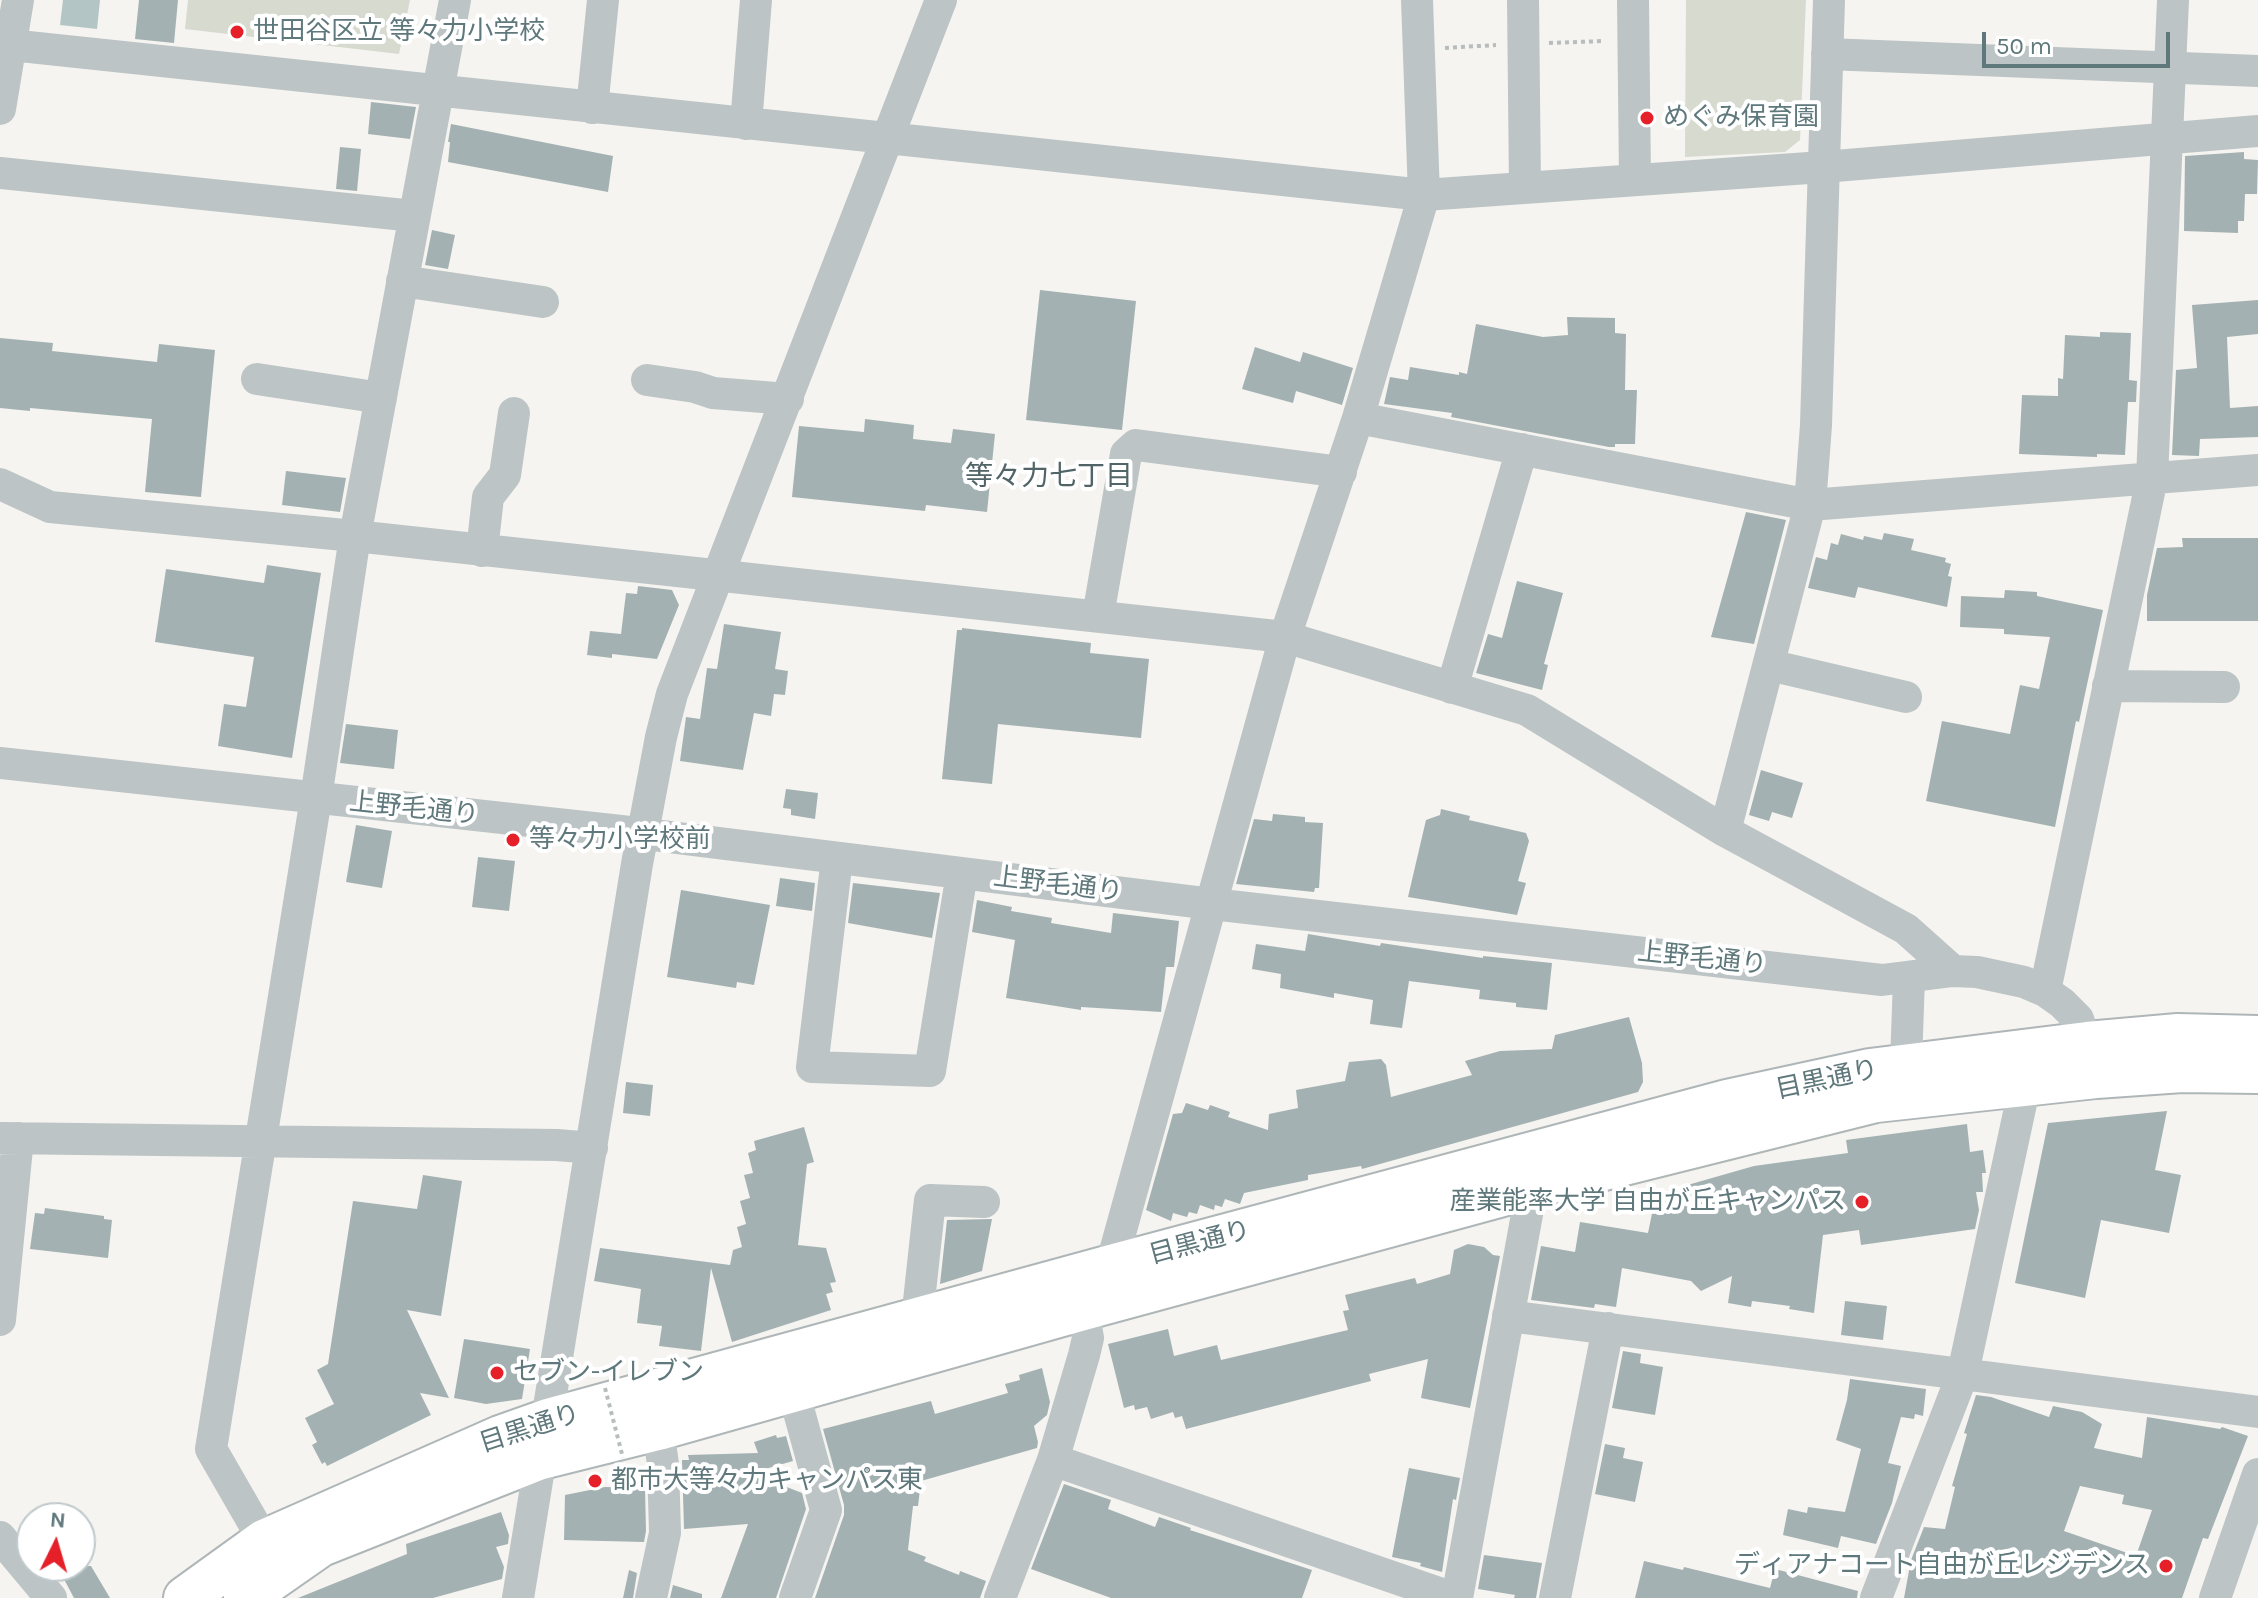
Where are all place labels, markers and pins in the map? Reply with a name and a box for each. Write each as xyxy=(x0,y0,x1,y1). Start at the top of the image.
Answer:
place label: 世田谷区立 等々力小学校 xyxy=(253,16,545,48)
marker: 世田谷区立 等々力小学校 xyxy=(228,23,246,41)
place label: めぐみ保育園 xyxy=(1663,102,1819,134)
marker: めぐみ保育園 xyxy=(1638,109,1656,127)
place label: 等々力小学校前 xyxy=(529,824,711,856)
marker: 等々力小学校前 xyxy=(504,831,522,849)
place label: 産業能率大学 自由が丘キャンパス xyxy=(1450,1186,1846,1218)
marker: 産業能率大学 自由が丘キャンパス xyxy=(1853,1193,1871,1211)
place label: セブン-イレブン xyxy=(513,1357,704,1389)
marker: セブン-イレブン xyxy=(488,1364,506,1382)
place label: 都市大等々力キャンパス東 xyxy=(611,1465,923,1497)
marker: 都市大等々力キャンパス東 xyxy=(586,1472,604,1490)
place label: ディアナコート自由が丘レジデンス xyxy=(1734,1550,2150,1582)
marker: ディアナコート自由が丘レジデンス xyxy=(2157,1557,2175,1575)

